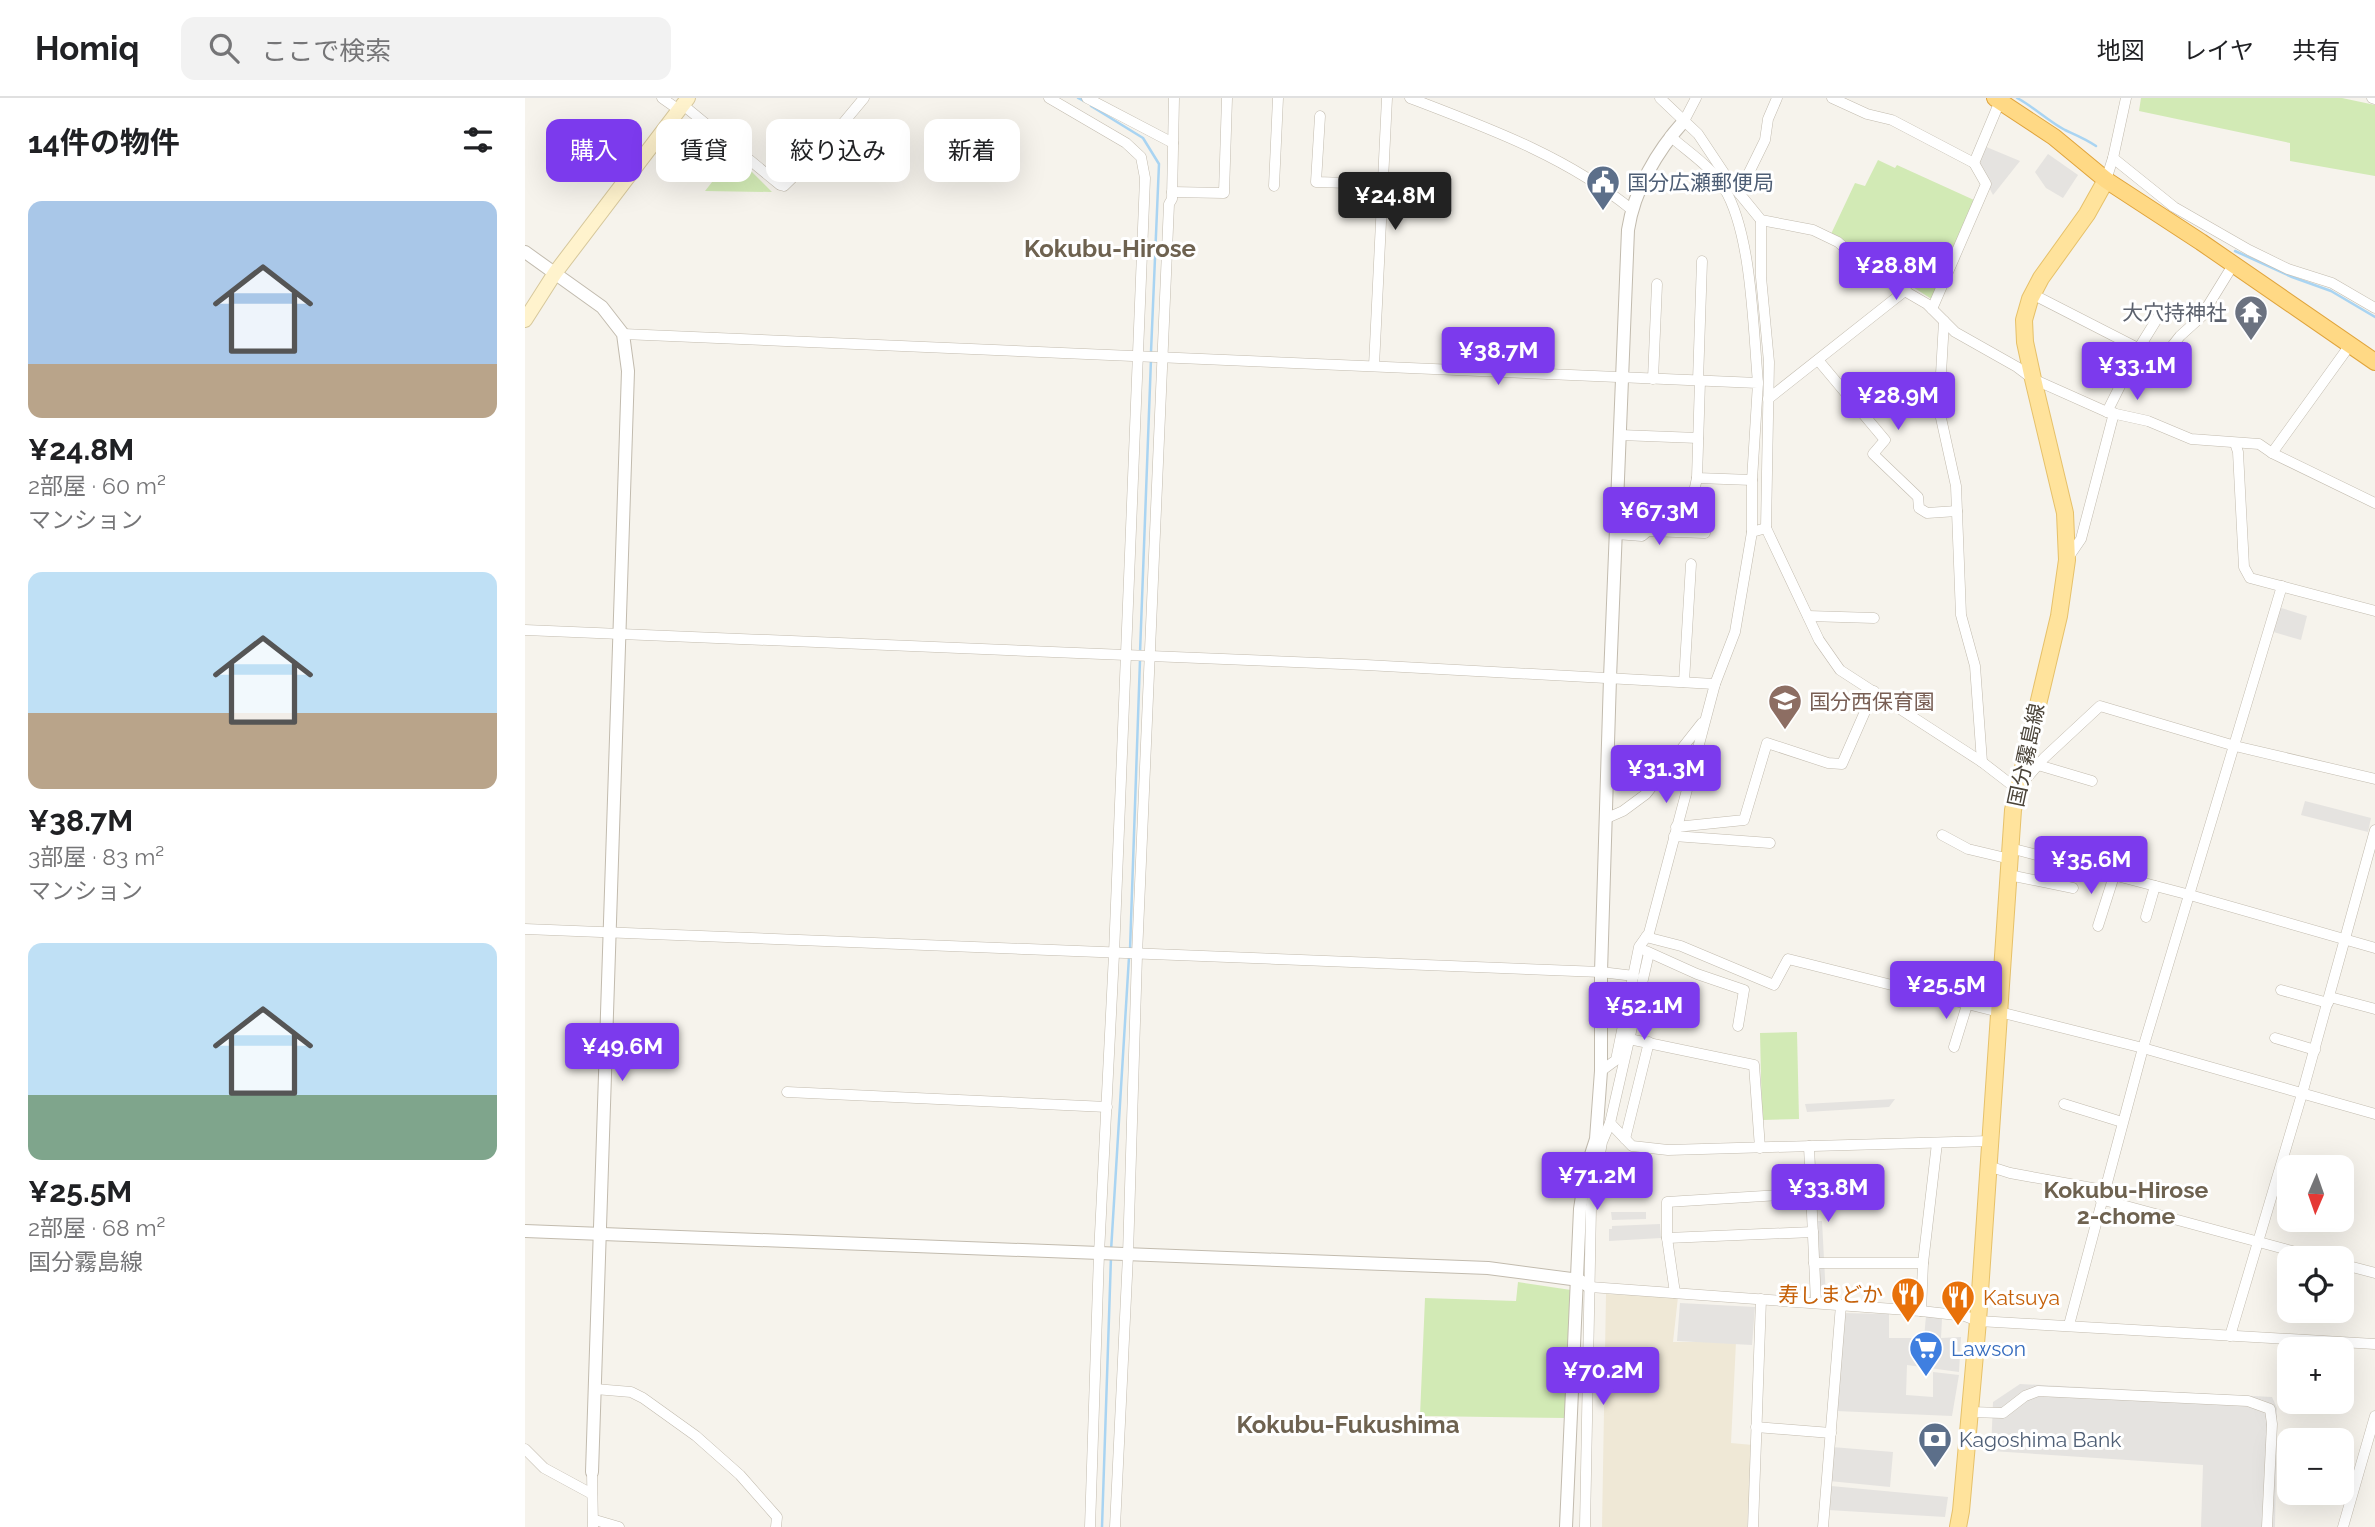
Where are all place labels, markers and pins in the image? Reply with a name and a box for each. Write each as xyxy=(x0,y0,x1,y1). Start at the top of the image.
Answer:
public building icon: 国分広瀬郵便局 xyxy=(1584,163,1622,212)
place label: 国分広瀬郵便局 xyxy=(1627,170,1774,195)
pin: ¥24.8M xyxy=(1338,172,1452,232)
pin: ¥28.8M xyxy=(1839,242,1953,302)
temple icon: 大穴持神社 xyxy=(2232,293,2270,342)
place label: 大穴持神社 xyxy=(2122,300,2227,325)
pin: ¥38.7M xyxy=(1441,328,1555,387)
pin: ¥33.1M xyxy=(2080,342,2194,402)
pin: ¥28.9M xyxy=(1841,372,1955,432)
pin: ¥67.3M xyxy=(1602,488,1716,547)
school or university icon: 国分西保育園 xyxy=(1766,682,1804,731)
place label: 国分西保育園 xyxy=(1809,689,1935,714)
pin: ¥31.3M xyxy=(1609,746,1723,805)
pin: ¥35.6M xyxy=(2034,836,2148,896)
pin: ¥25.5M xyxy=(1889,962,2003,1021)
pin: ¥52.1M xyxy=(1587,982,1701,1042)
pin: ¥49.6M xyxy=(565,1024,679,1083)
pin: ¥71.2M xyxy=(1540,1152,1654,1212)
pin: ¥33.8M xyxy=(1771,1164,1885,1224)
restaurant icon: 寿しまどか xyxy=(1889,1275,1927,1324)
restaurant icon: Katsuya xyxy=(1939,1278,1977,1327)
place label: 寿しまどか xyxy=(1778,1282,1883,1307)
place label: Katsuya xyxy=(1983,1285,2060,1310)
supermarket icon: Lawson xyxy=(1907,1329,1945,1378)
place label: Lawson xyxy=(1951,1336,2026,1361)
pin: ¥70.2M xyxy=(1546,1348,1660,1407)
bank icon: Kagoshima Bank xyxy=(1916,1420,1954,1469)
place label: Kagoshima Bank xyxy=(1959,1427,2121,1452)

